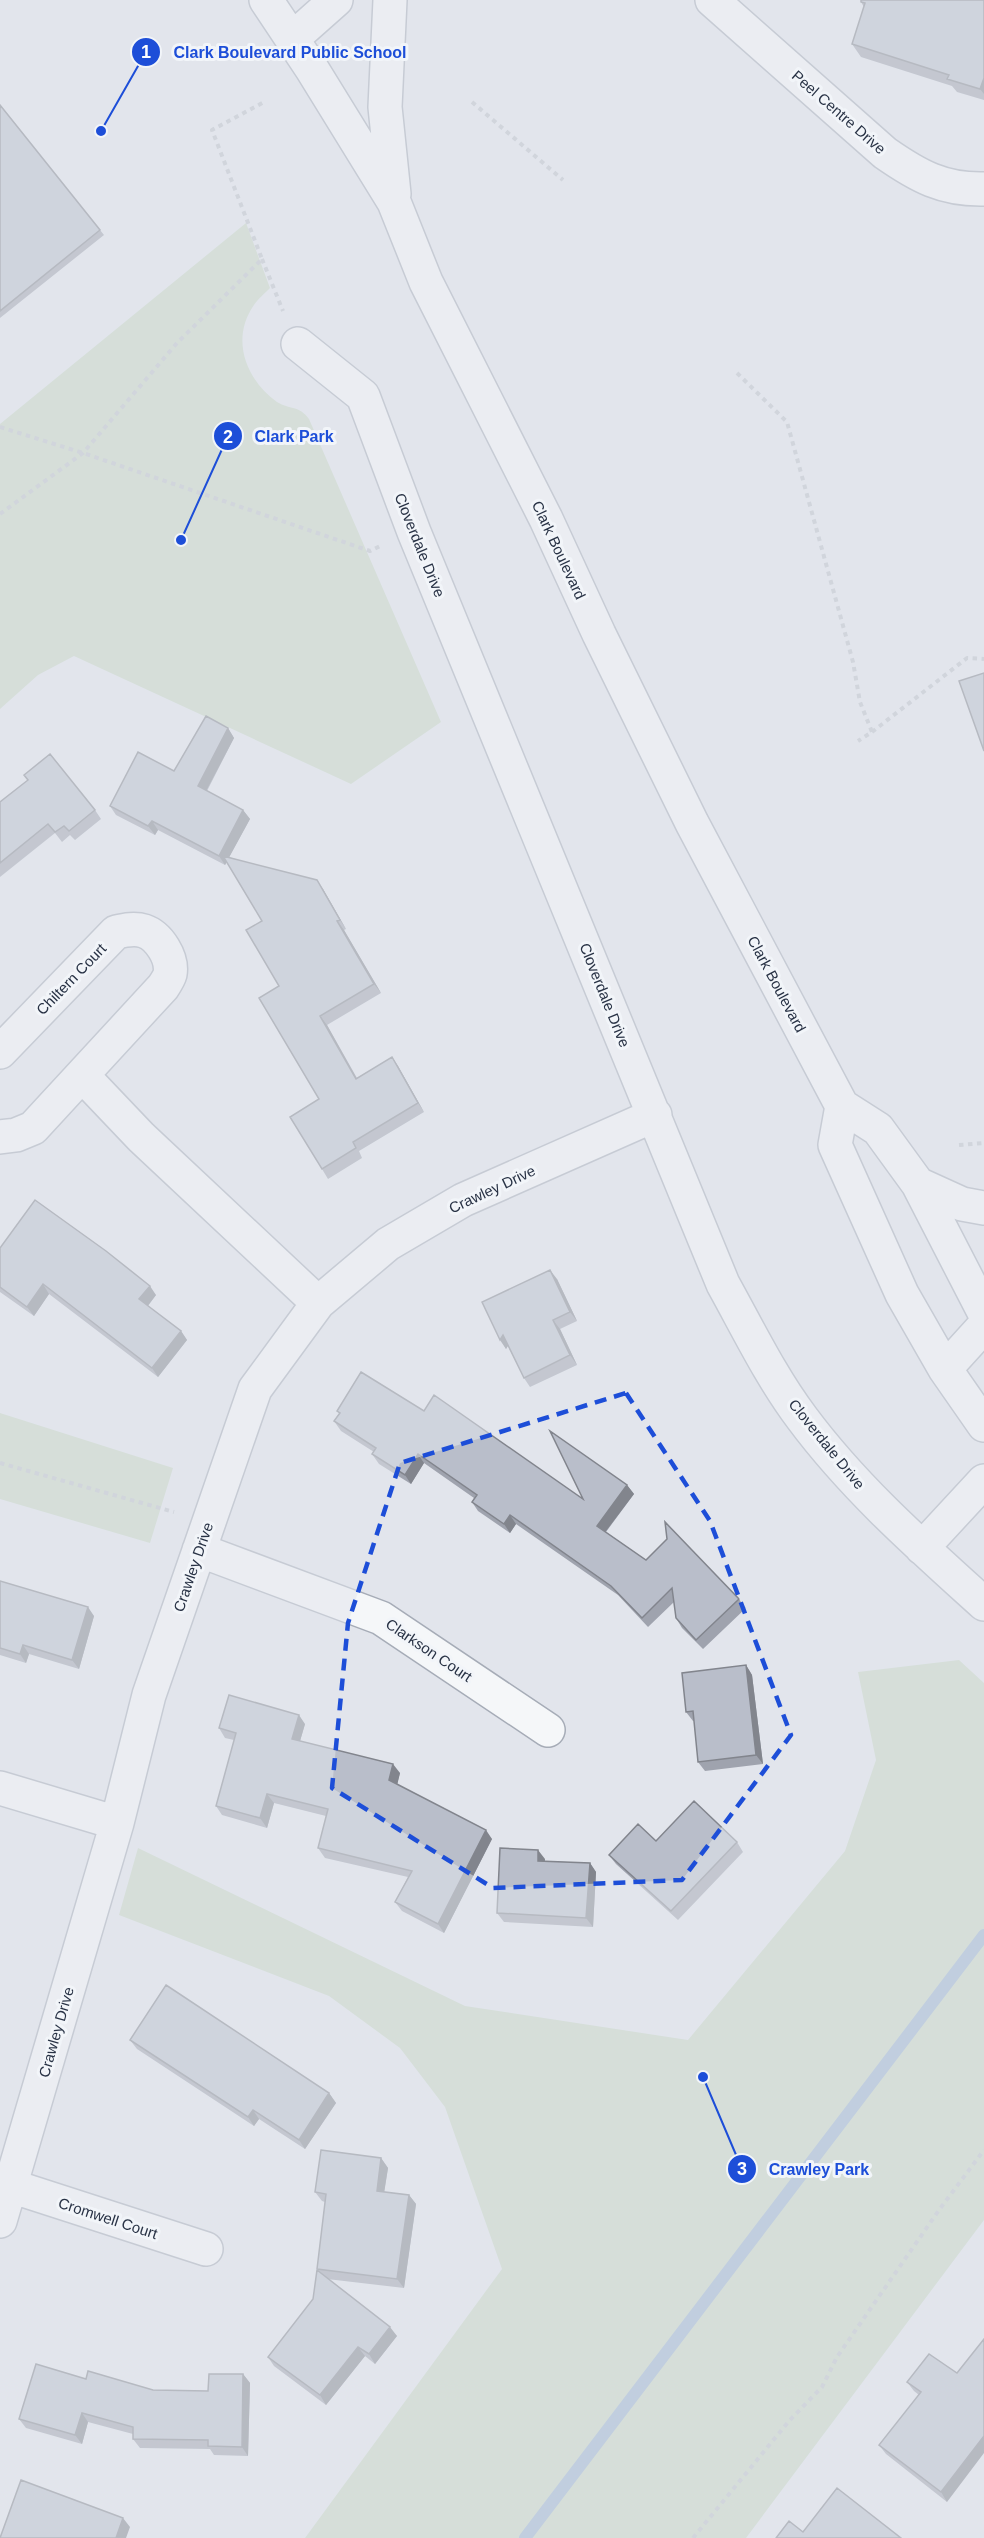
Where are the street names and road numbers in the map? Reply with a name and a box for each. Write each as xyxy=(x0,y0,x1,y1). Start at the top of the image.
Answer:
street label: Peel Centre Drive xyxy=(789,67,889,157)
street label: Cloverdale Drive xyxy=(391,490,449,600)
street label: Clark Boulevard xyxy=(529,498,589,602)
street label: Clark Boulevard xyxy=(744,933,810,1035)
street label: Chiltern Court xyxy=(33,939,110,1018)
street label: Cloverdale Drive xyxy=(576,940,634,1050)
street label: Crawley Drive xyxy=(446,1162,538,1216)
street label: Cloverdale Drive xyxy=(786,1396,868,1492)
street label: Crawley Drive xyxy=(170,1520,216,1614)
street label: Clarkson Court xyxy=(383,1615,476,1685)
street label: Crawley Drive xyxy=(35,1985,77,2079)
street label: Cromwell Court xyxy=(56,2194,161,2242)

